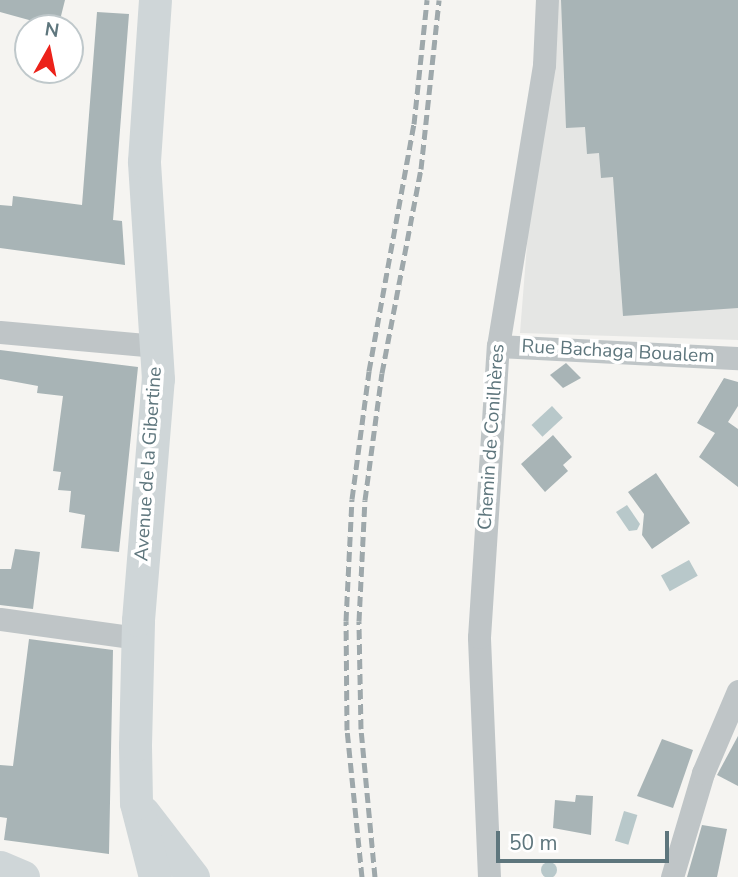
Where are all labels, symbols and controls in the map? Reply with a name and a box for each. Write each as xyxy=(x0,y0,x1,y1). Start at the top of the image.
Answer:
north arrow xyxy=(14,14,84,84)
text: N xyxy=(43,16,61,44)
street label: Rue Bachaga Boualem xyxy=(521,336,715,368)
street label: Chemin de Conilhères xyxy=(474,343,510,531)
street label: Avenue de la Gibertine xyxy=(131,366,167,562)
scale bar xyxy=(500,818,673,862)
text: 50 m xyxy=(509,829,558,857)

